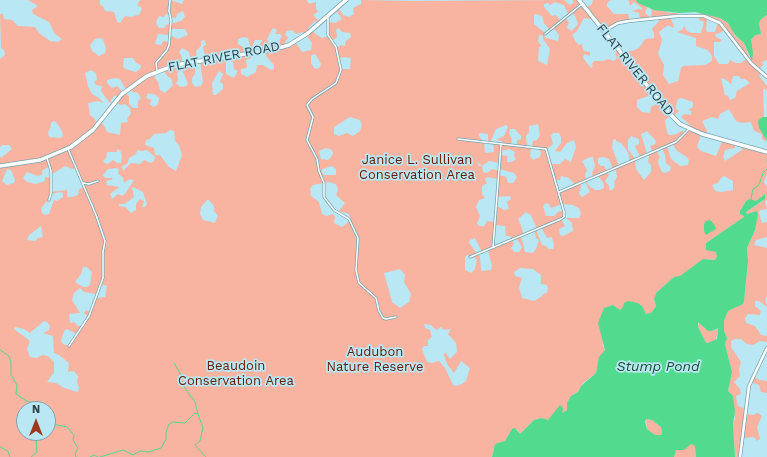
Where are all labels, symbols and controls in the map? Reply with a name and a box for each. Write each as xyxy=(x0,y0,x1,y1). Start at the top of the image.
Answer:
street label: FLAT RIVER ROAD xyxy=(593,21,677,119)
street label: FLAT RIVER ROAD xyxy=(167,39,281,75)
park label: Janice L. Sullivan Conservation Area xyxy=(359,152,475,183)
park label: Audubon Nature Reserve xyxy=(327,344,423,375)
park label: Beaudoin Conservation Area xyxy=(178,358,294,389)
water label: Stump Pond xyxy=(616,359,700,375)
north arrow xyxy=(16,401,56,441)
text: N xyxy=(32,403,40,416)

